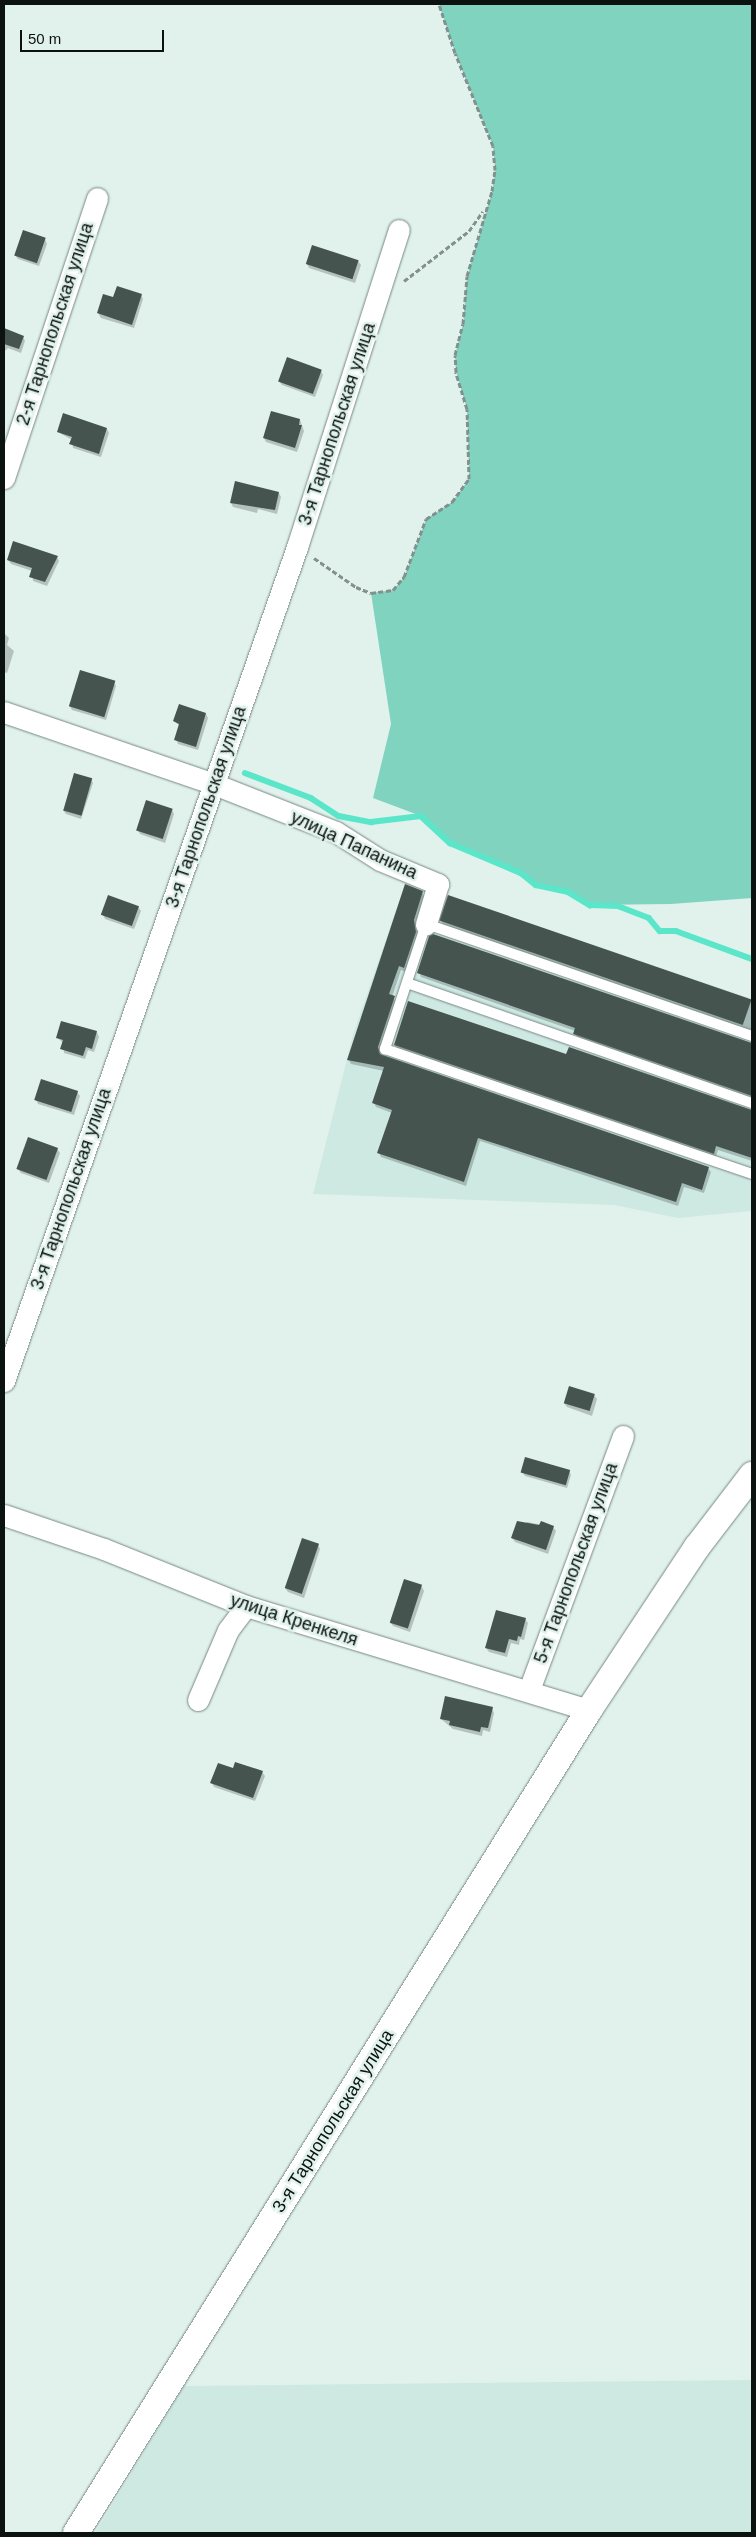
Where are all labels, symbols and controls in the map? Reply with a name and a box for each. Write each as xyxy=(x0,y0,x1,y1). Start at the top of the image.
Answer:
scale bar xyxy=(22,20,166,52)
text: 50 m xyxy=(28,30,61,47)
street label: 2-я Тарнопольская улица xyxy=(12,220,98,428)
street label: 3-я Тарнопольская улица xyxy=(294,320,380,528)
street label: 3-я Тарнопольская улица xyxy=(161,703,251,911)
street label: улица Папанина xyxy=(287,806,421,884)
street label: 3-я Тарнопольская улица xyxy=(26,1085,116,1293)
street label: 5-я Тарнопольская улица xyxy=(530,1460,622,1666)
street label: улица Кренкеля xyxy=(228,1589,360,1651)
street label: 3-я Тарнопольская улица xyxy=(268,2026,398,2216)

